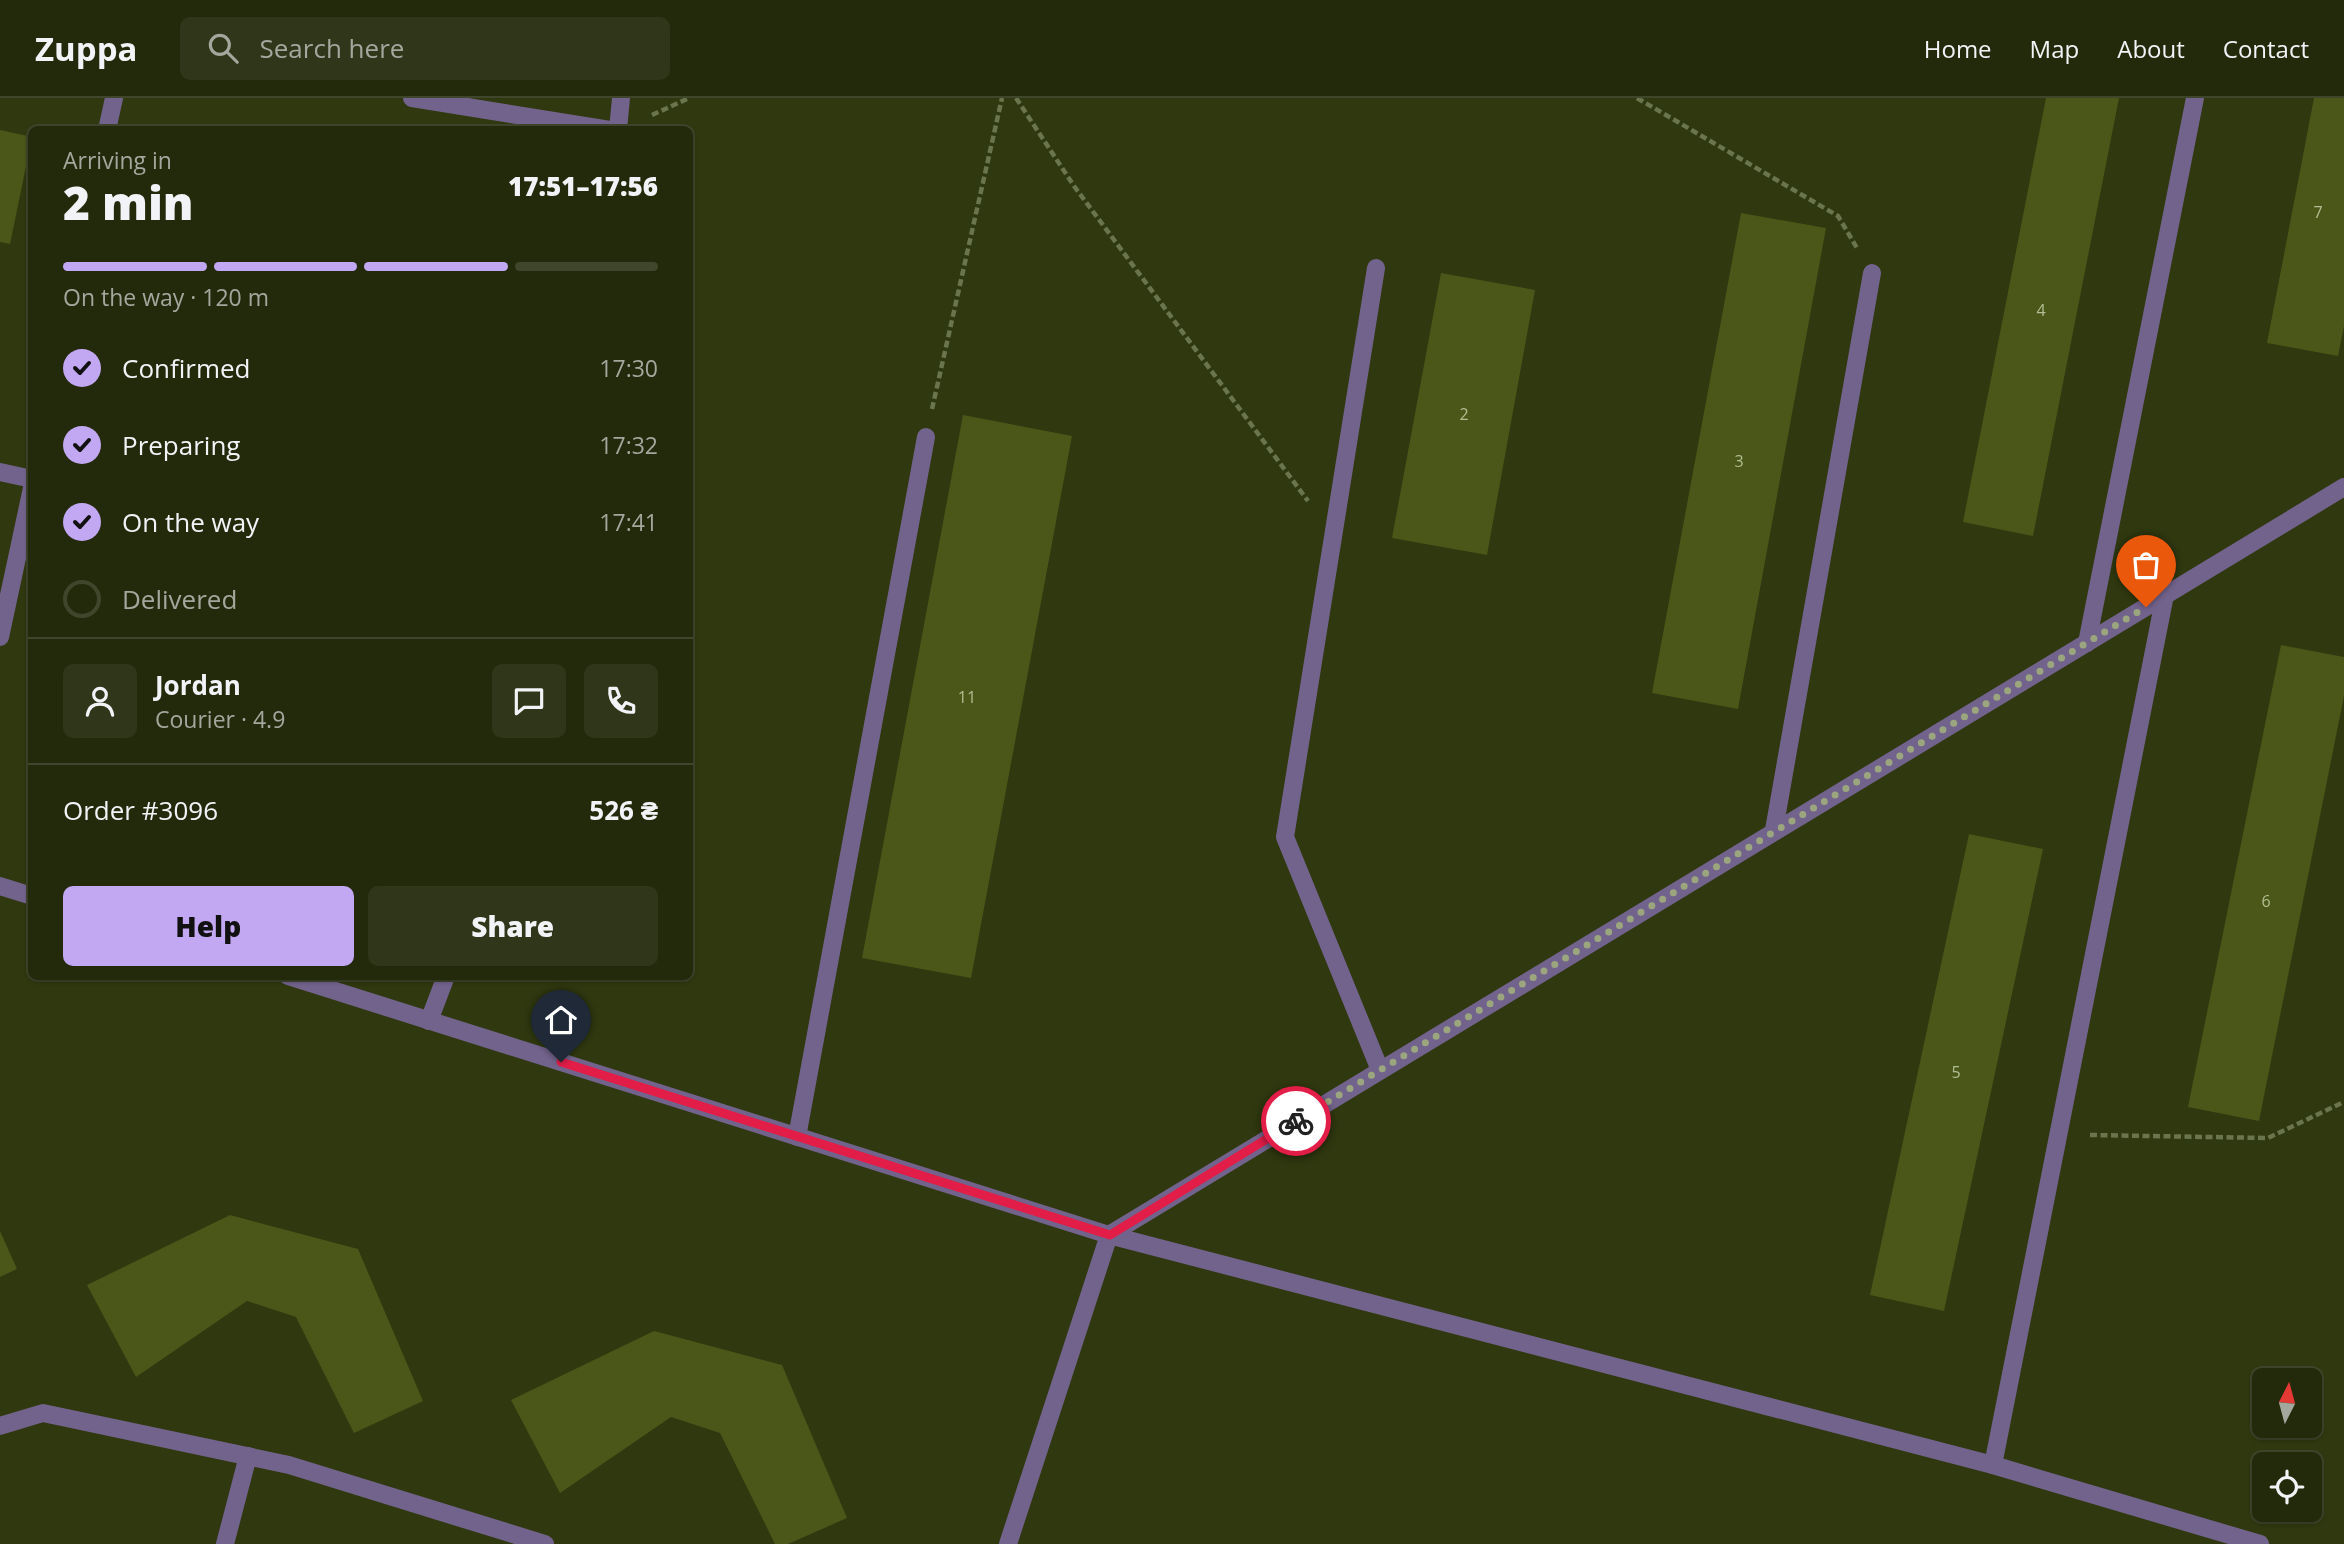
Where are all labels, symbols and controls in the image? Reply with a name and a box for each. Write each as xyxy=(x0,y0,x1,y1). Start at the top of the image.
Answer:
search box xyxy=(180,17,670,80)
text: Zuppa xyxy=(35,26,138,71)
icon: search xyxy=(204,29,242,67)
text: Search here xyxy=(260,30,404,66)
text: Home xyxy=(1924,32,1992,65)
text: Map xyxy=(2030,32,2079,65)
text: About xyxy=(2117,32,2185,65)
text: Contact xyxy=(2223,32,2309,65)
text: Arriving in xyxy=(63,144,172,176)
text: 17:51–17:56 xyxy=(508,168,658,204)
text: 2 min xyxy=(63,171,194,233)
house number: 7 xyxy=(2313,201,2323,223)
text: On the way · 120 m xyxy=(63,281,269,313)
house number: 4 xyxy=(2036,299,2046,321)
icon: check xyxy=(63,349,101,387)
text: Confirmed xyxy=(122,350,250,386)
text: 17:30 xyxy=(599,352,658,384)
house number: 2 xyxy=(1459,403,1469,425)
icon: check xyxy=(63,426,101,464)
text: Preparing xyxy=(122,427,240,463)
text: 17:32 xyxy=(599,429,658,461)
house number: 3 xyxy=(1734,450,1744,472)
icon: check xyxy=(63,503,101,541)
text: On the way xyxy=(122,504,259,540)
text: 17:41 xyxy=(599,506,658,538)
pin xyxy=(2116,535,2176,607)
icon: bag xyxy=(2127,546,2165,584)
text: Delivered xyxy=(122,581,237,617)
button: person xyxy=(63,664,137,738)
button: chat xyxy=(492,664,566,738)
button: phone xyxy=(584,664,658,738)
text: Jordan xyxy=(155,667,241,703)
house number: 11 xyxy=(958,686,976,708)
text: Courier · 4.9 xyxy=(155,703,285,735)
text: Order #3096 xyxy=(63,792,218,828)
text: 526 ₴ xyxy=(589,792,658,828)
button: Help xyxy=(63,886,354,966)
button: Share xyxy=(368,886,658,966)
house number: 6 xyxy=(2261,890,2271,912)
pin xyxy=(531,990,591,1062)
icon: home xyxy=(542,1001,580,1039)
house number: 5 xyxy=(1951,1061,1961,1083)
courier xyxy=(1261,1086,1331,1156)
icon: bike xyxy=(1277,1102,1315,1140)
north arrow xyxy=(2252,1368,2322,1438)
map controls xyxy=(2252,1368,2322,1522)
button: locate xyxy=(2252,1452,2322,1522)

